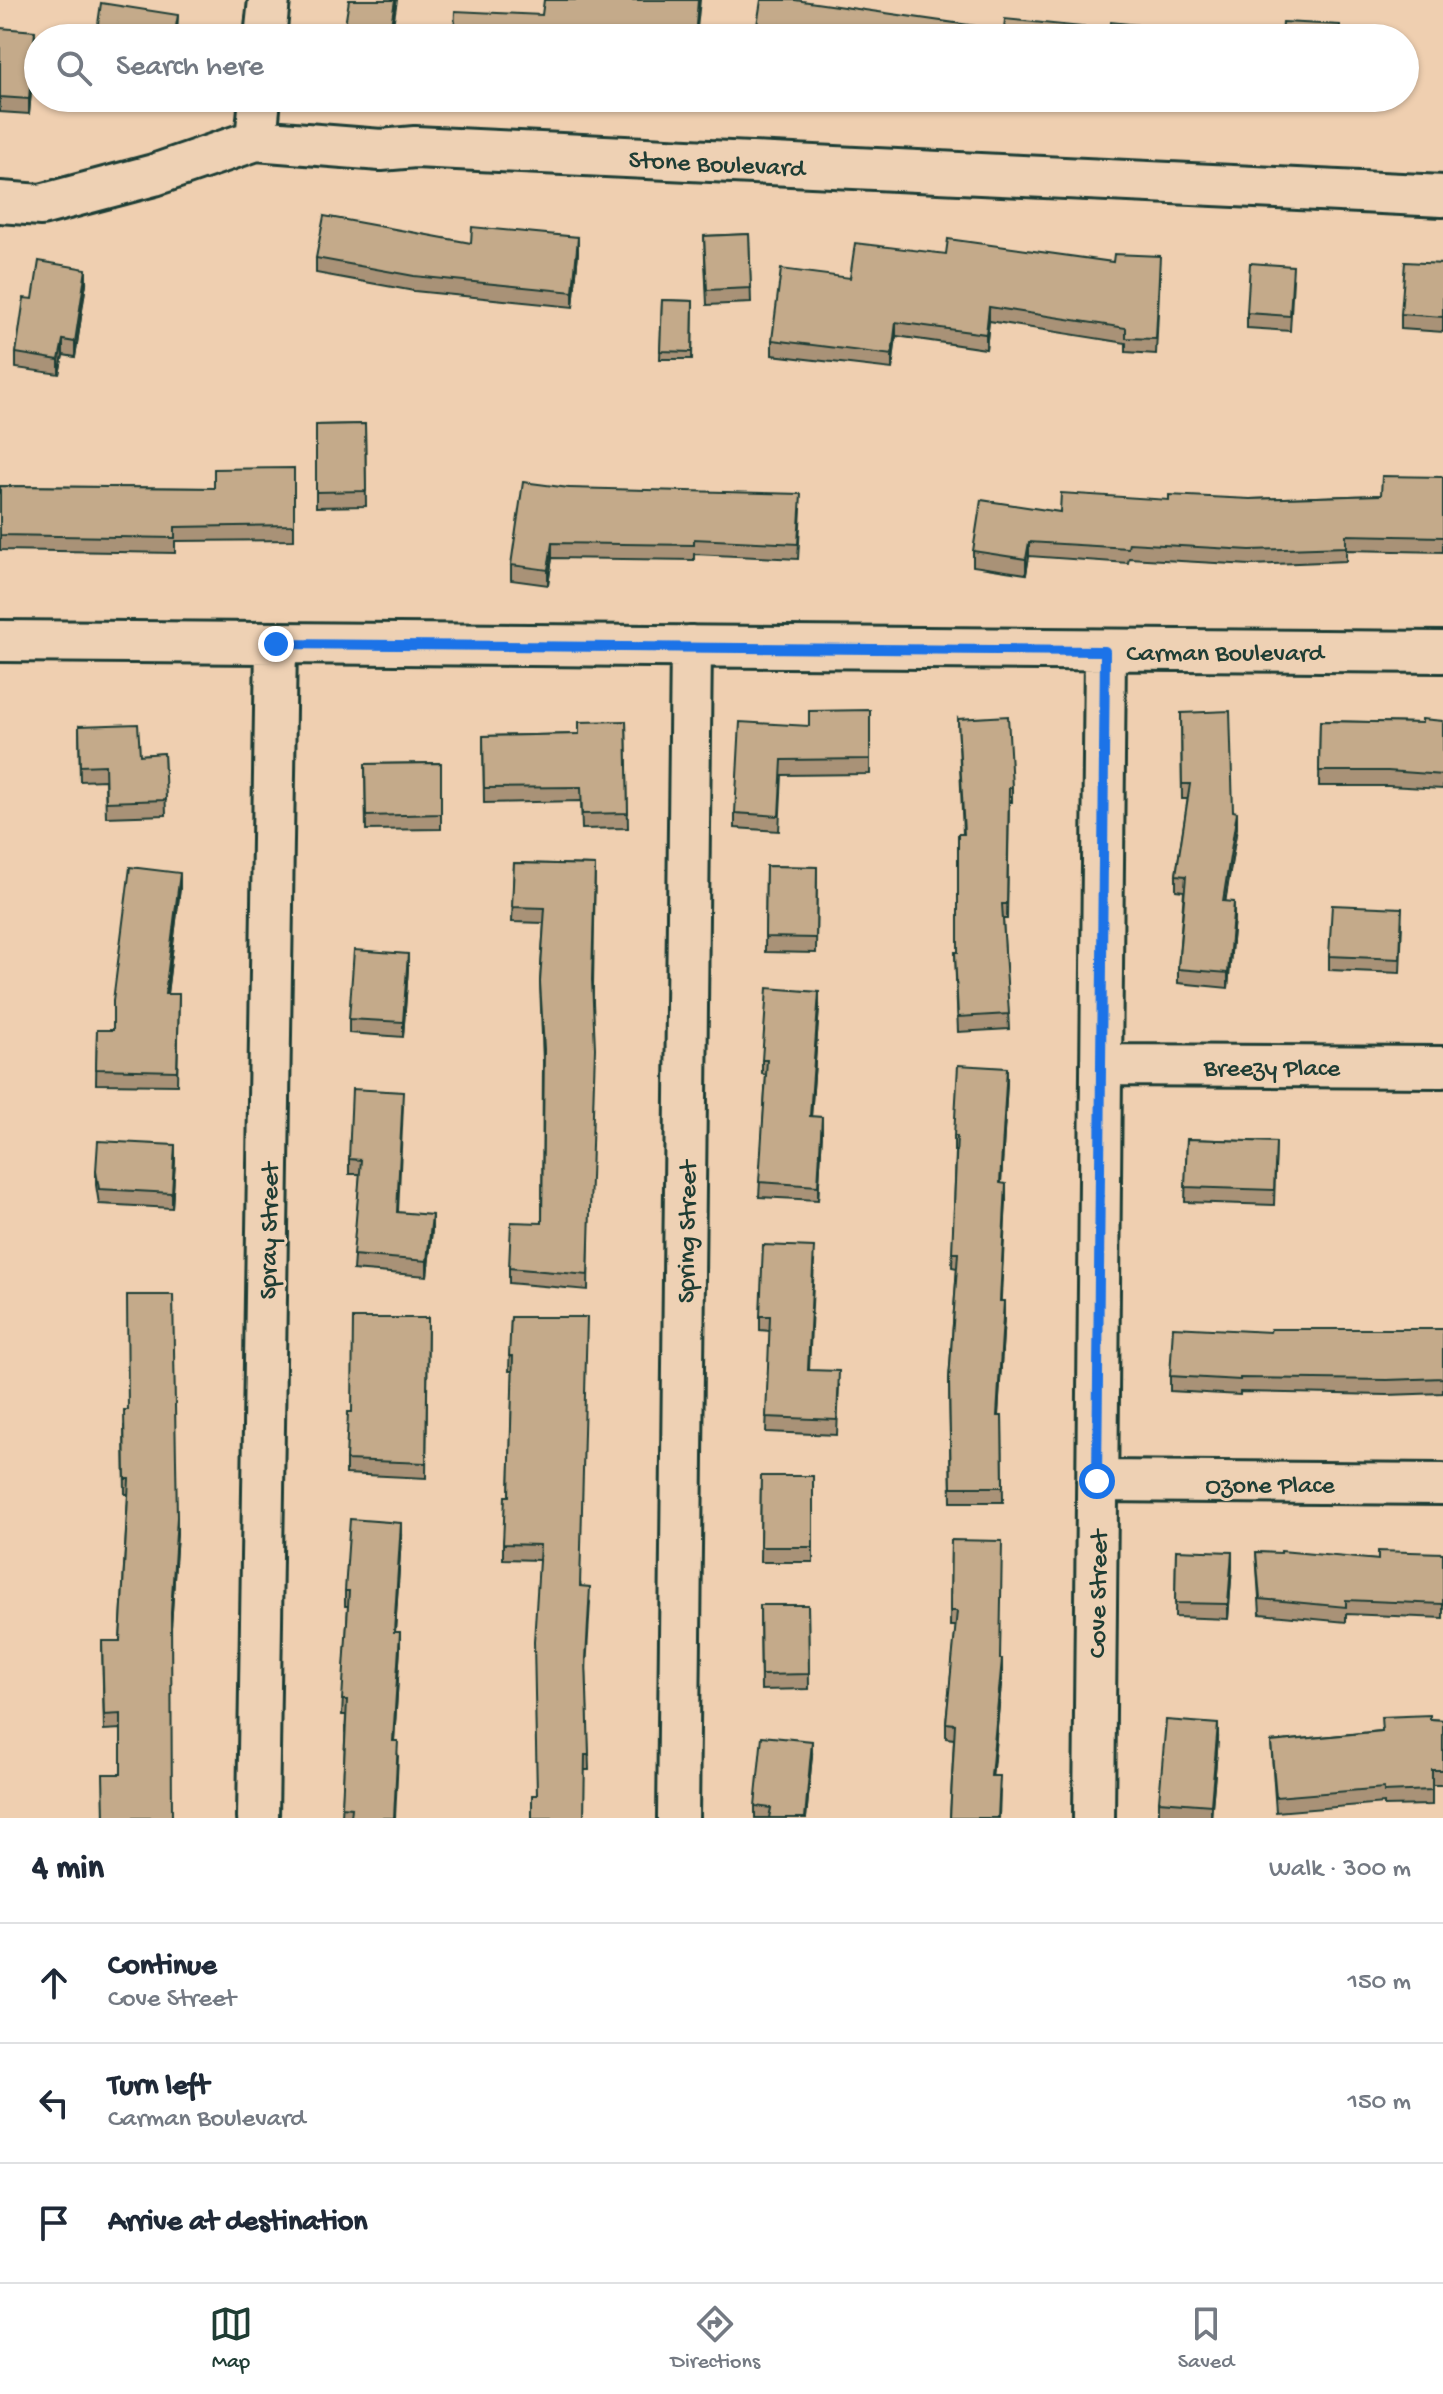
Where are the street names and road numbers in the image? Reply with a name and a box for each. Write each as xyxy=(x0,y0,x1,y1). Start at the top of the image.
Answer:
street label: Stone Boulevard xyxy=(628,146,807,187)
street label: Carman Boulevard xyxy=(1126,640,1326,671)
street label: Breezy Place xyxy=(1203,1055,1341,1086)
street label: Spring Street xyxy=(673,1158,706,1304)
street label: Spray Street xyxy=(255,1160,288,1300)
street label: Ozone Place xyxy=(1205,1472,1335,1503)
street label: Cove Street xyxy=(1084,1527,1117,1658)

